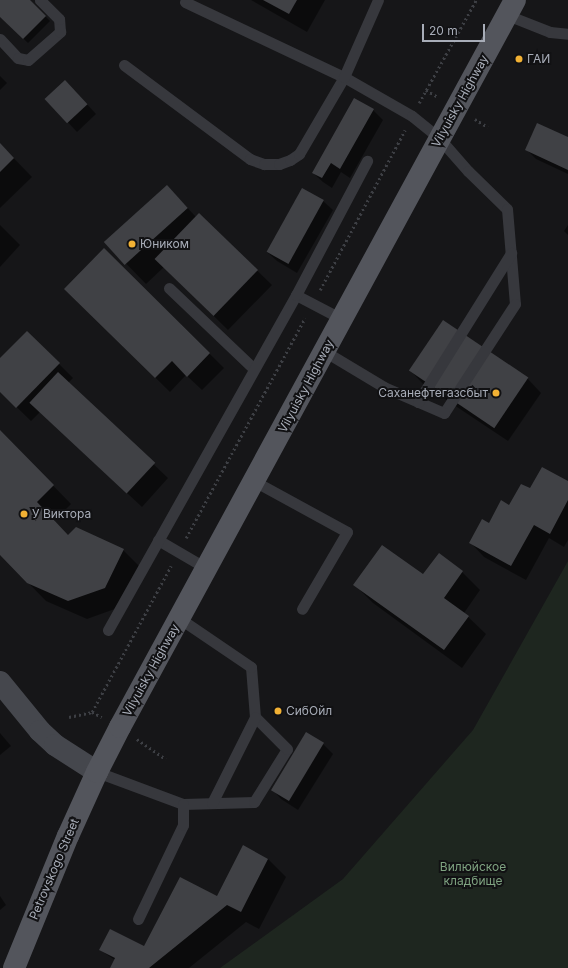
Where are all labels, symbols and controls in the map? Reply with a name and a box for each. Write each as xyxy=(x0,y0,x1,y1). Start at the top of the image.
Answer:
scale bar xyxy=(424,16,487,42)
text: 20 m xyxy=(429,23,458,38)
street label: Vilyuisky Highway xyxy=(429,52,491,150)
place label: ГАИ xyxy=(527,52,550,66)
marker: ГАИ xyxy=(514,54,524,64)
place label: Юником xyxy=(140,237,189,251)
marker: Юником xyxy=(127,239,137,249)
street label: Vilyuisky Highway xyxy=(275,337,337,435)
place label: Саханефтегазсбыт xyxy=(378,386,488,400)
marker: Саханефтегазсбыт xyxy=(491,388,501,398)
place label: У Виктора xyxy=(32,507,91,521)
marker: У Виктора xyxy=(19,509,29,519)
street label: Vilyuisky Highway xyxy=(120,621,182,719)
place label: СибОйл xyxy=(286,704,332,718)
marker: СибОйл xyxy=(273,706,283,716)
street label: Petrovskogo Street xyxy=(26,816,82,922)
park label: Вилюйское кладбище xyxy=(440,860,506,888)

